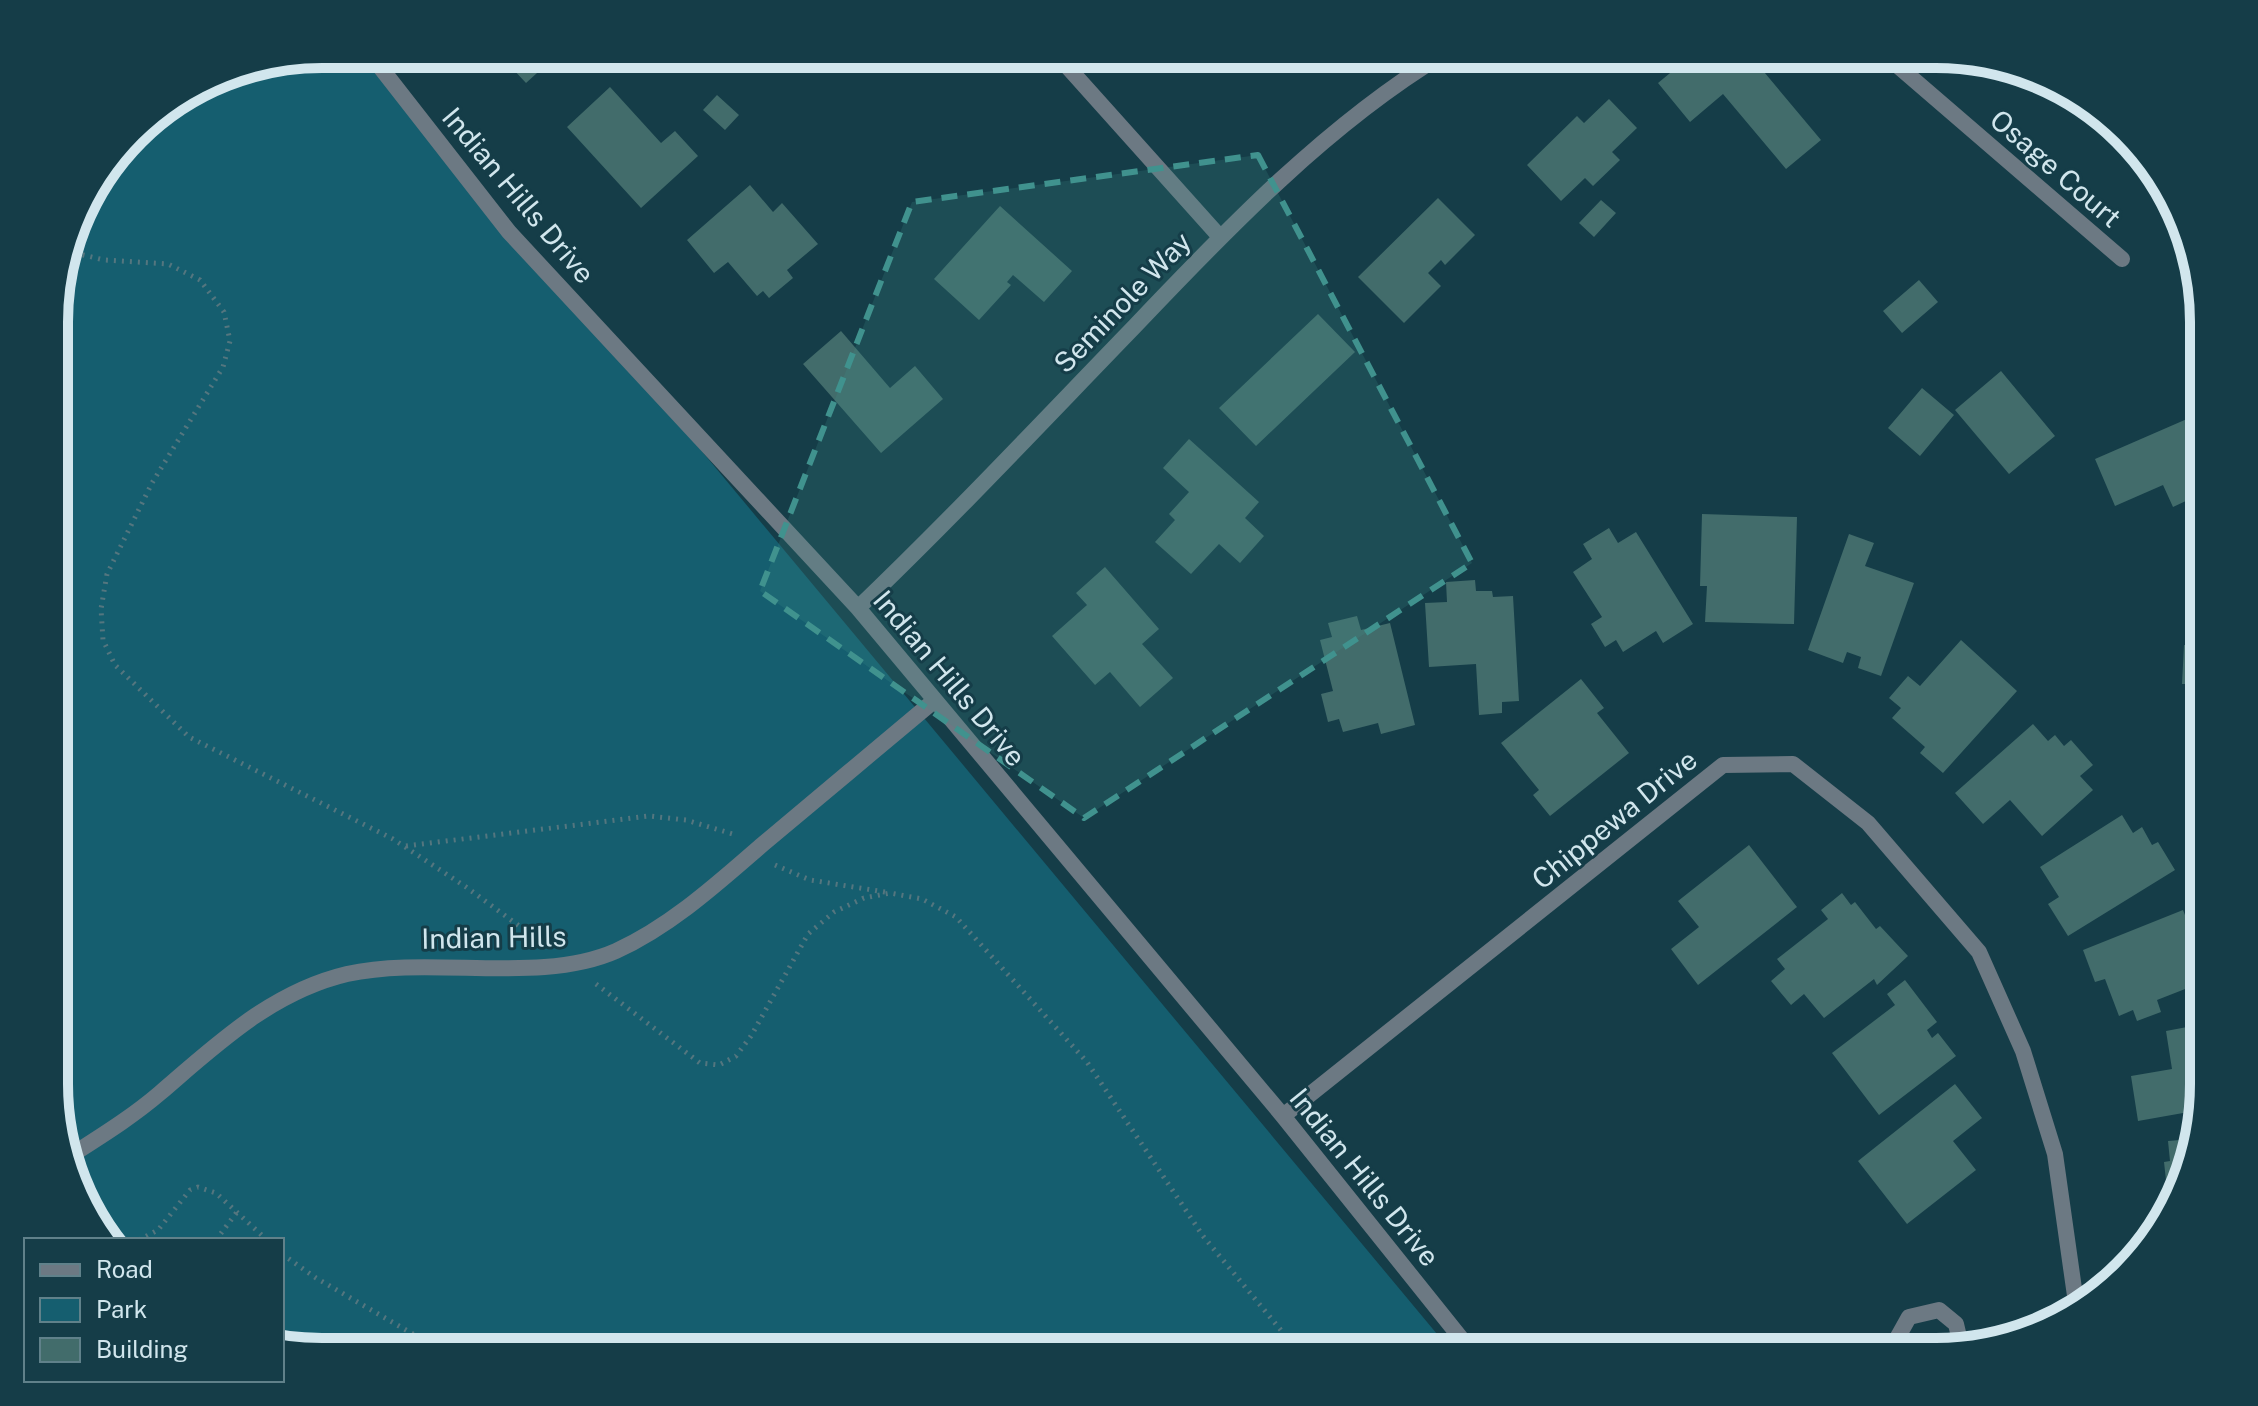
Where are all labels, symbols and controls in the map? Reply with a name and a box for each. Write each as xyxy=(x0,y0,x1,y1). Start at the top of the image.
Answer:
street label: Indian Hills Drive xyxy=(436,101,602,289)
street label: Osage Court xyxy=(1984,102,2128,234)
street label: Seminole Way xyxy=(1047,225,1197,379)
street label: Indian Hills Drive xyxy=(867,584,1033,772)
street label: Chippewa Drive xyxy=(1525,743,1703,895)
street label: Indian Hills xyxy=(421,919,567,955)
street label: Indian Hills Drive xyxy=(1283,1082,1447,1272)
legend xyxy=(24,1238,284,1382)
text: Road xyxy=(96,1255,153,1283)
text: Park xyxy=(96,1295,147,1323)
text: Building xyxy=(96,1335,188,1363)

